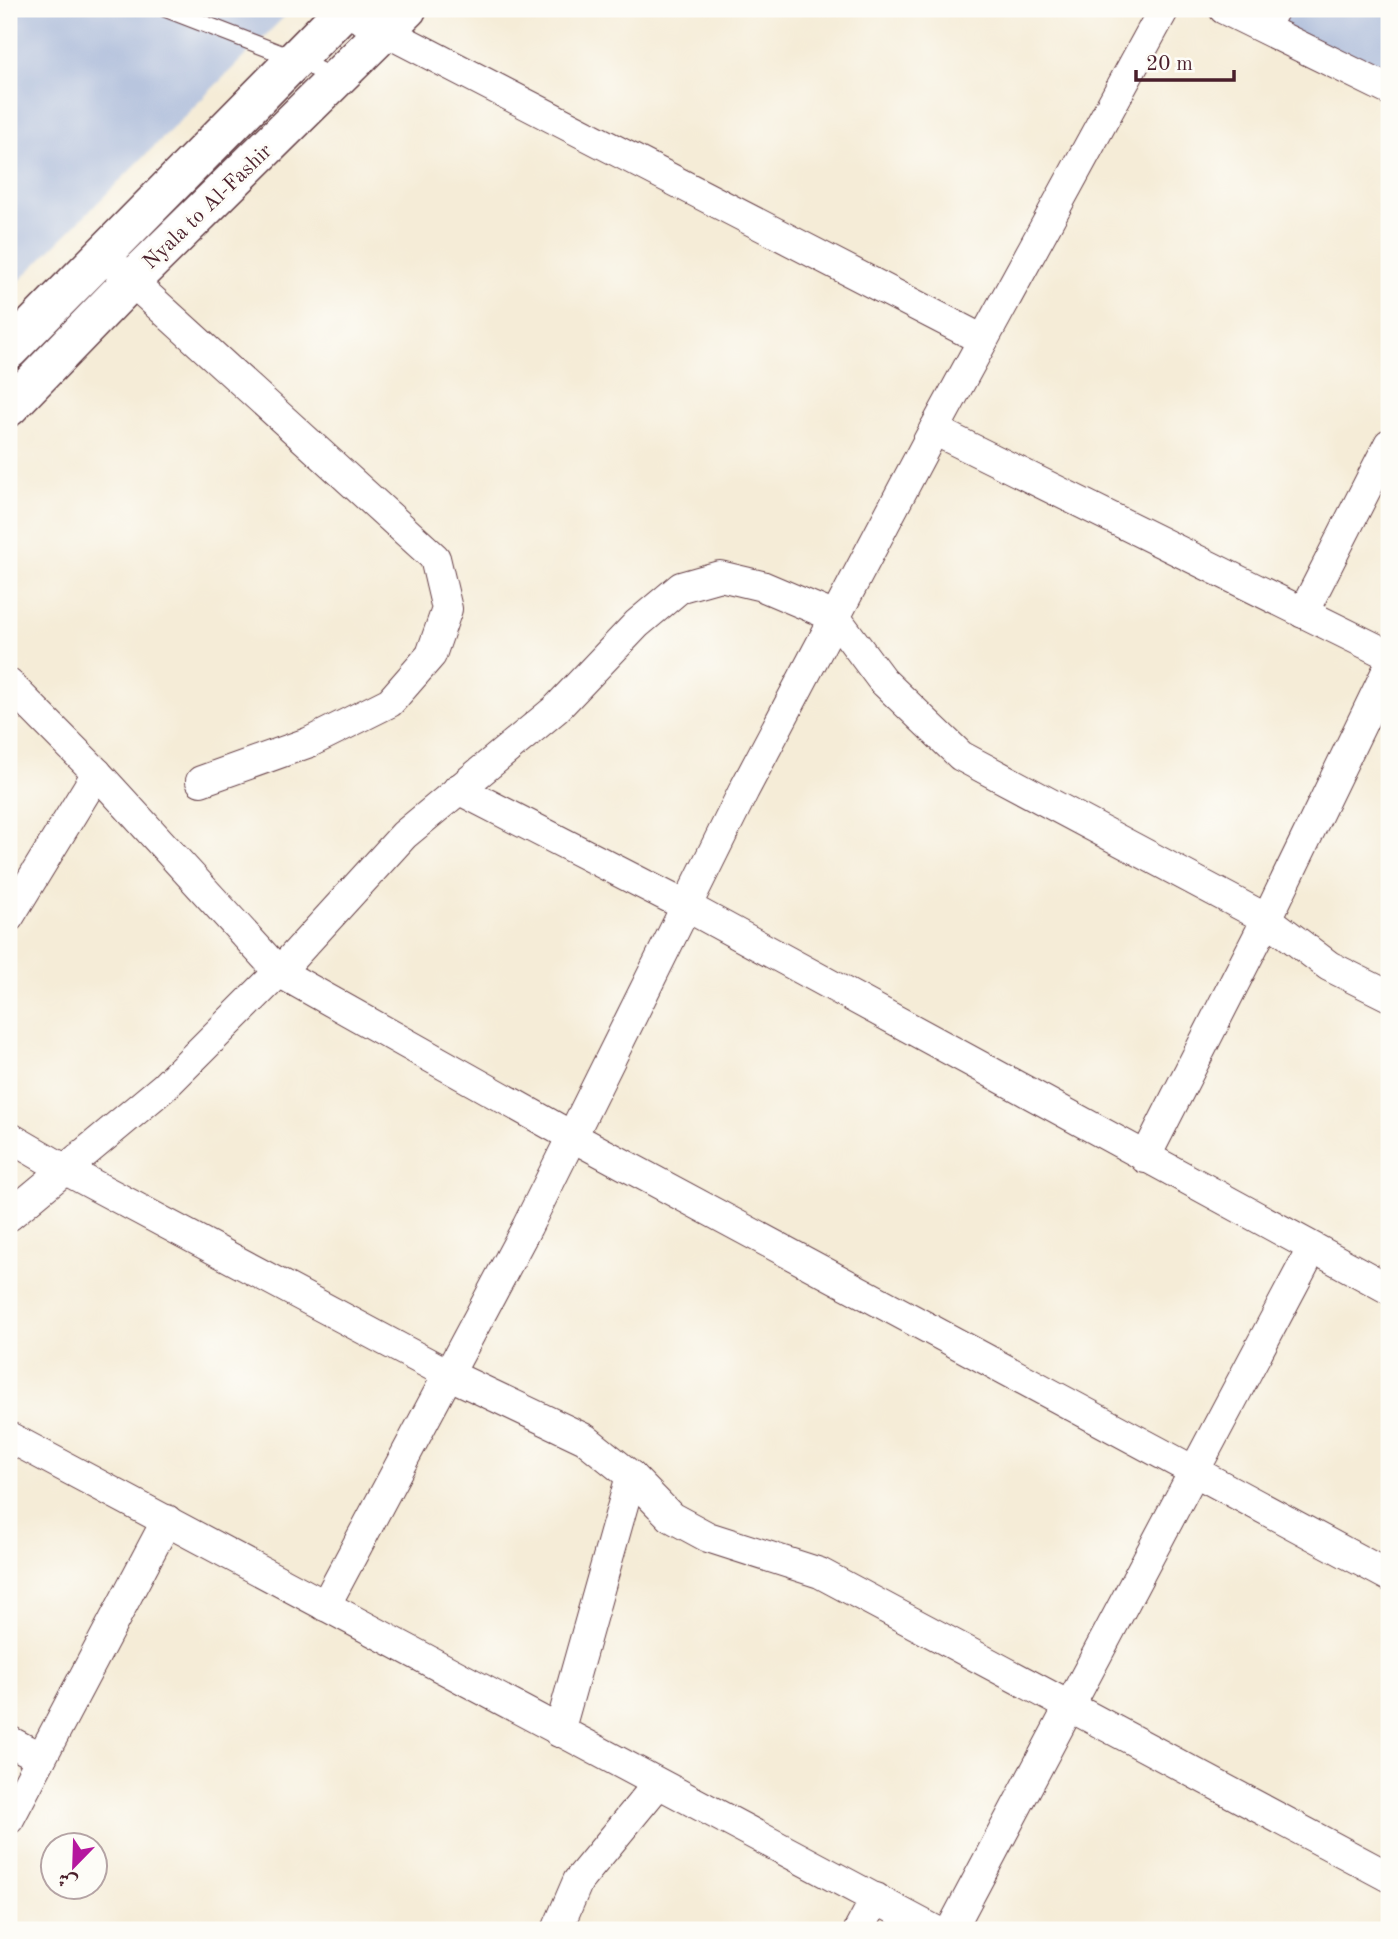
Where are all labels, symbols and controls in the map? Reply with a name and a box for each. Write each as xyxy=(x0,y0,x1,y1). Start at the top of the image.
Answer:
scale bar xyxy=(1136,38,1234,82)
text: 20 m xyxy=(1146,54,1193,75)
street label: Nyala to Al-Fashir xyxy=(140,140,277,274)
north arrow xyxy=(38,1830,108,1900)
text: ش xyxy=(56,1867,81,1892)

